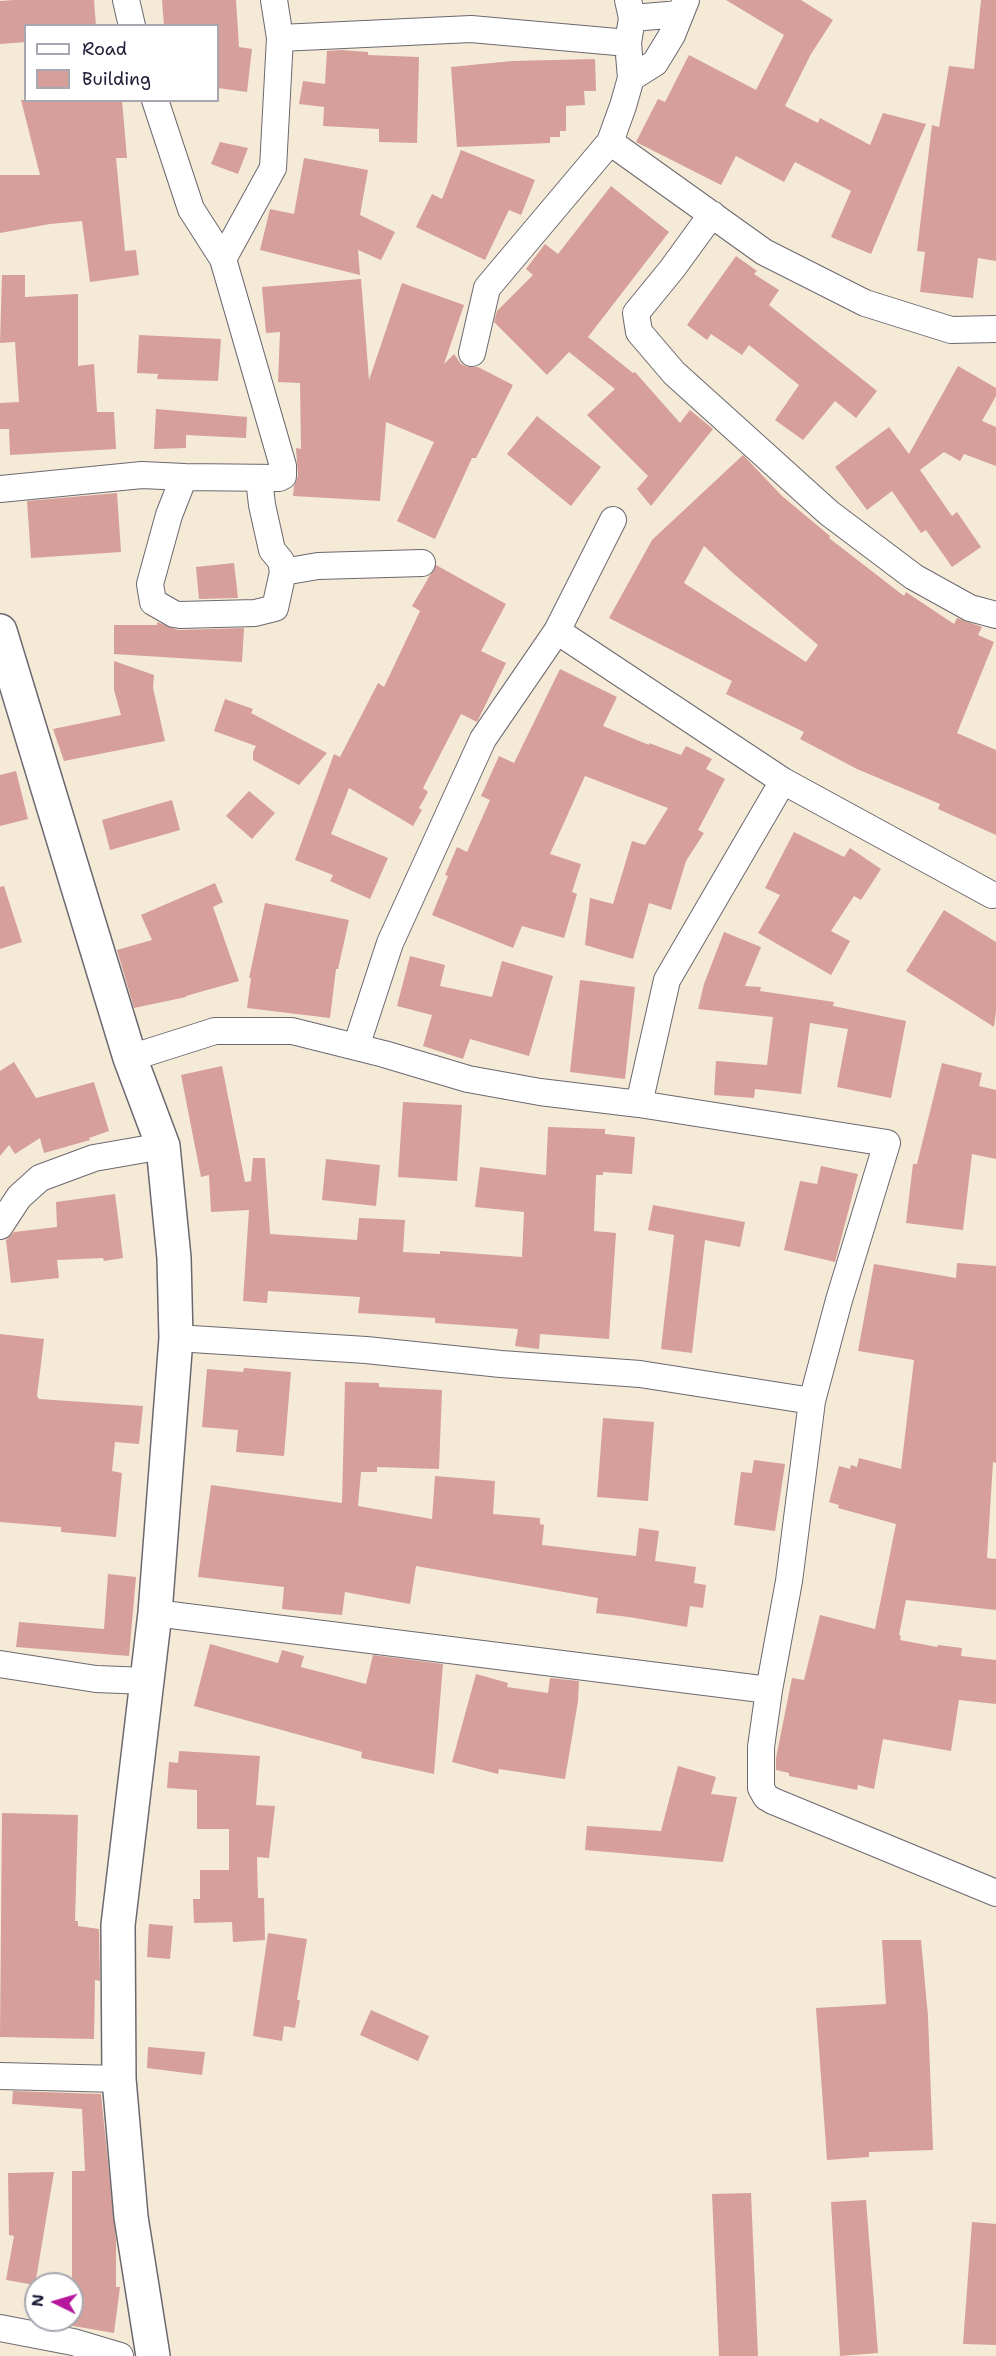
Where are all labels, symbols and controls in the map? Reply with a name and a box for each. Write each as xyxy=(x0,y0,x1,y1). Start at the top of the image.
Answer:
legend xyxy=(24,24,219,102)
text: Road xyxy=(82,37,127,61)
text: Building xyxy=(82,67,151,91)
north arrow xyxy=(24,2272,84,2332)
text: N xyxy=(27,2293,49,2308)

